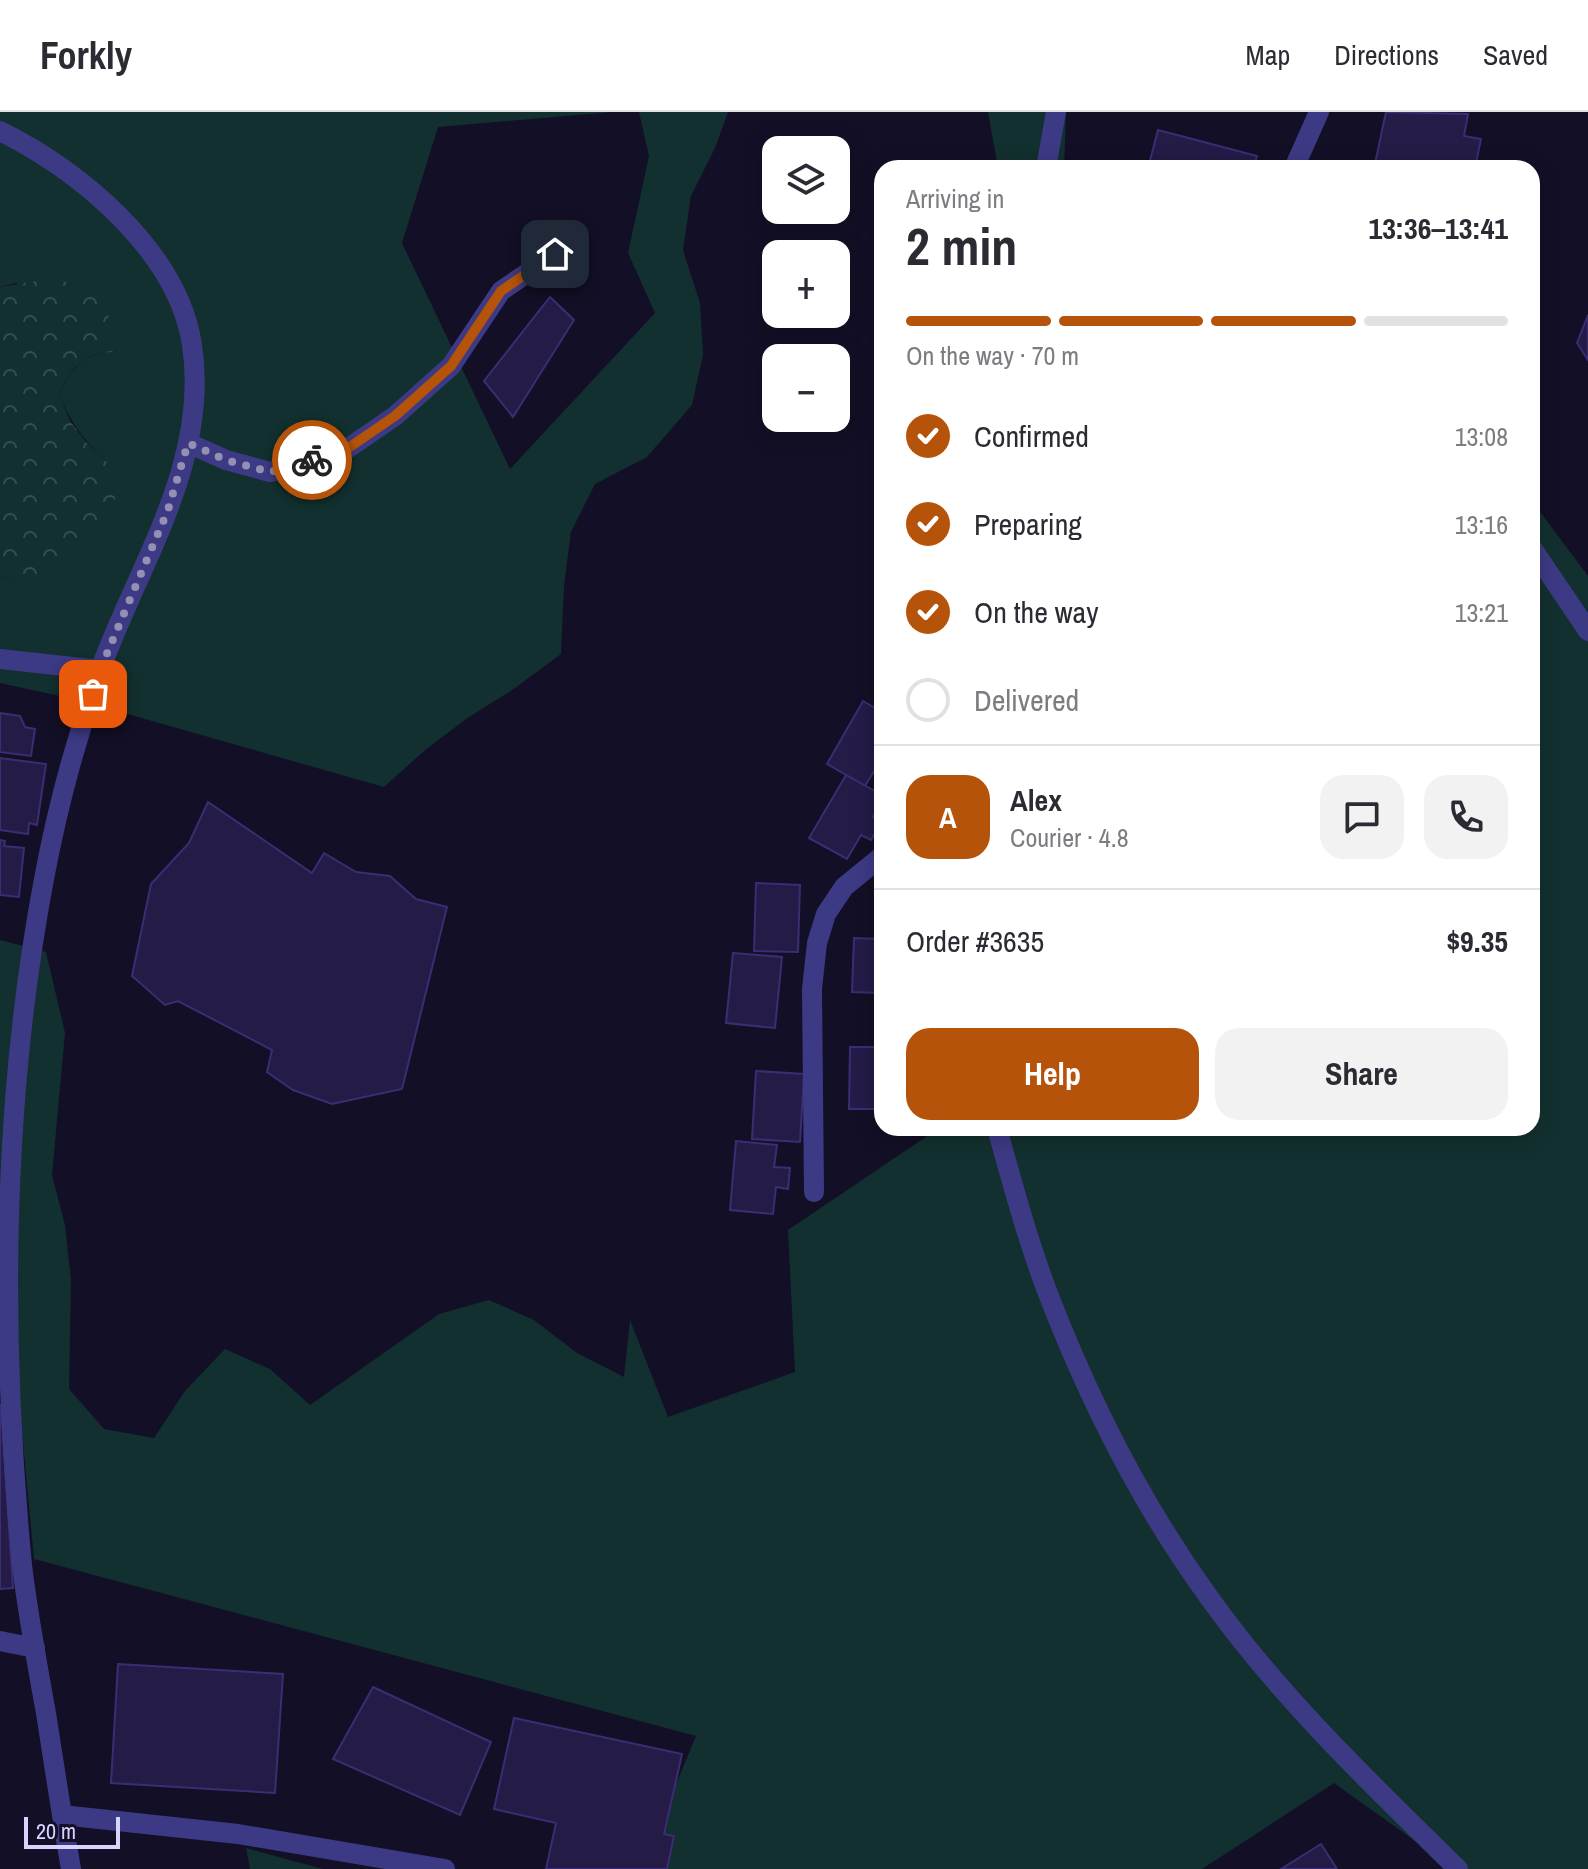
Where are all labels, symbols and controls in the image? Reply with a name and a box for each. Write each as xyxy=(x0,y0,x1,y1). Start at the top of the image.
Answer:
text: Forkly xyxy=(40,30,132,81)
text: Map xyxy=(1246,36,1290,74)
text: Directions xyxy=(1334,36,1439,74)
text: Saved xyxy=(1483,36,1548,74)
map controls xyxy=(762,136,850,432)
button: layers xyxy=(762,136,850,224)
text: Arriving in xyxy=(906,181,1004,216)
text: 13:36–13:41 xyxy=(1369,208,1508,248)
text: 2 min xyxy=(906,211,1017,281)
pin xyxy=(521,220,589,288)
icon: home xyxy=(533,232,577,276)
button: + xyxy=(762,240,850,328)
text: On the way · 70 m xyxy=(906,338,1079,373)
button: − xyxy=(762,344,850,432)
icon: check xyxy=(906,414,950,458)
text: Confirmed xyxy=(974,416,1089,456)
text: 13:08 xyxy=(1455,419,1508,454)
courier xyxy=(272,420,352,500)
icon: bike xyxy=(290,438,334,482)
icon: check xyxy=(906,502,950,546)
text: Preparing xyxy=(974,504,1082,544)
text: 13:16 xyxy=(1455,507,1508,542)
icon: check xyxy=(906,590,950,634)
text: On the way xyxy=(974,592,1098,632)
text: 13:21 xyxy=(1455,595,1508,630)
pin xyxy=(59,660,127,728)
icon: bag xyxy=(71,672,115,716)
text: Delivered xyxy=(974,680,1079,720)
button: chat xyxy=(1320,775,1404,859)
button: phone xyxy=(1424,775,1508,859)
text: Alex xyxy=(1010,780,1062,820)
text: A xyxy=(939,797,957,837)
text: Courier · 4.8 xyxy=(1010,820,1129,855)
text: Order #3635 xyxy=(906,921,1044,961)
text: $9.35 xyxy=(1446,921,1508,961)
button: Help xyxy=(906,1028,1199,1120)
button: Share xyxy=(1215,1028,1508,1120)
scale bar xyxy=(24,1813,120,1849)
text: 20 m xyxy=(36,1816,76,1846)

